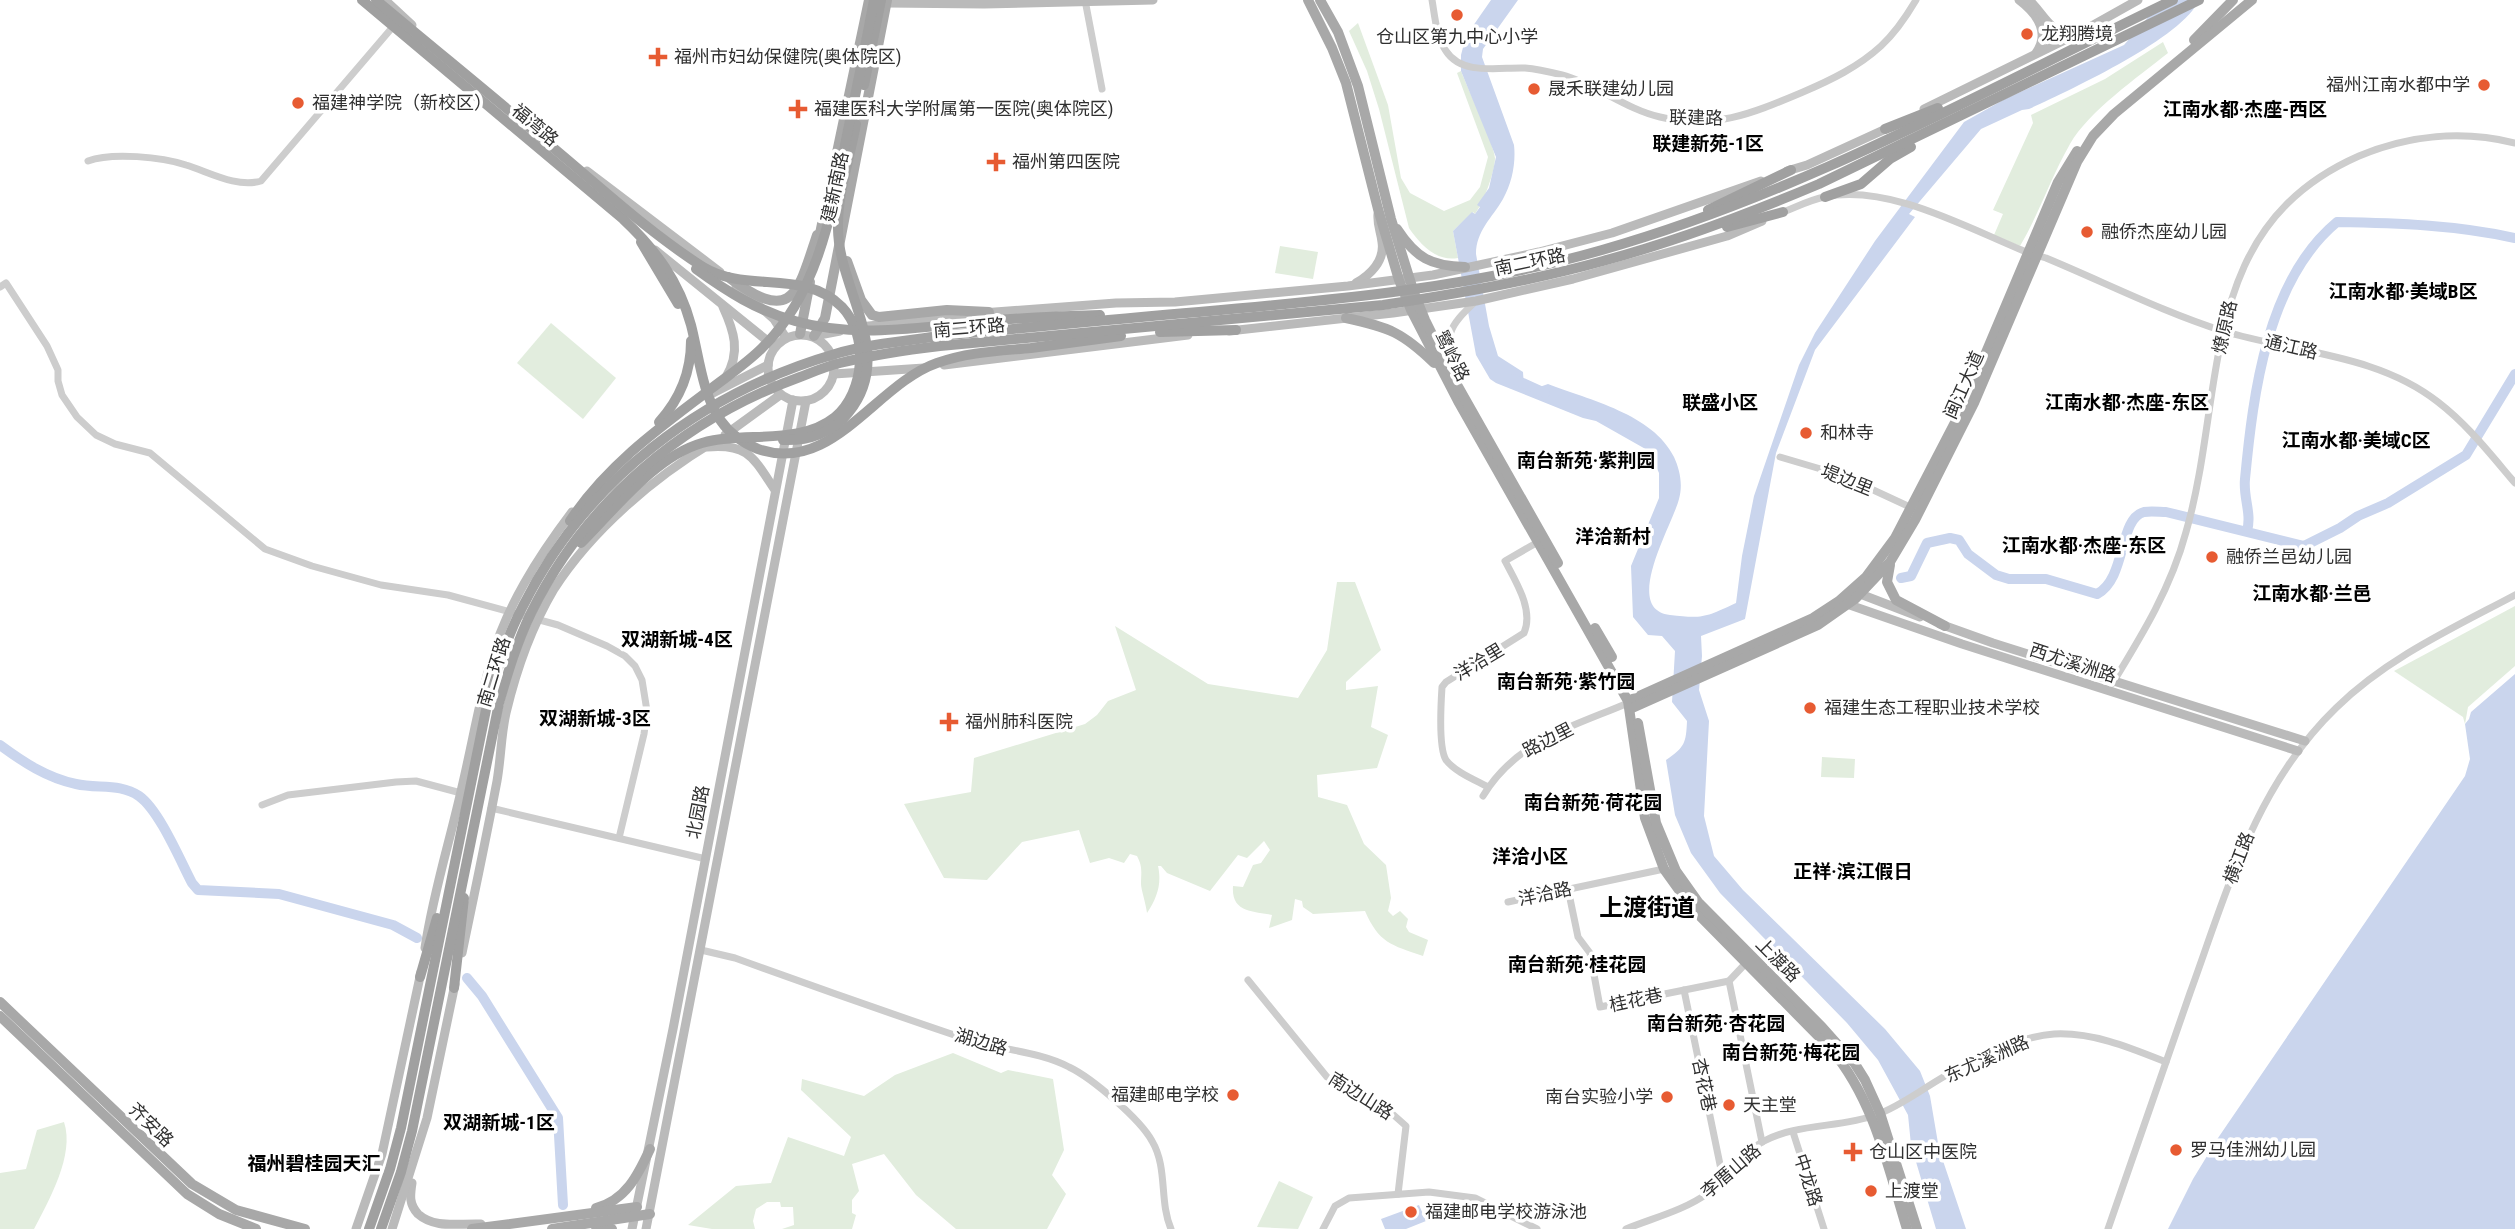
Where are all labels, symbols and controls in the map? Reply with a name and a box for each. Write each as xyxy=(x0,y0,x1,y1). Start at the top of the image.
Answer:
marker: 仓山区第九中心小学 xyxy=(1449,7,1465,23)
place label: 龙翔腾境 xyxy=(2041,23,2113,44)
place label: 仓山区第九中心小学 xyxy=(1376,26,1538,47)
marker: 龙翔腾境 xyxy=(2019,26,2035,42)
place label: 福州市妇幼保健院(奥体院区) xyxy=(674,46,901,68)
marker: 福州市妇幼保健院(奥体院区) xyxy=(648,47,668,67)
place label: 福州江南水都中学 xyxy=(2326,74,2470,95)
marker: 福州江南水都中学 xyxy=(2476,77,2492,93)
place label: 晟禾联建幼儿园 xyxy=(1548,78,1674,99)
marker: 晟禾联建幼儿园 xyxy=(1526,81,1542,97)
place label: 福建神学院（新校区） xyxy=(312,92,492,113)
marker: 福建神学院（新校区） xyxy=(290,95,306,111)
place label: 福建医科大学附属第一医院(奥体院区) xyxy=(814,98,1113,120)
district label: 江南水都·杰座-西区 xyxy=(2163,98,2327,121)
street label: 福湾路 xyxy=(508,99,563,150)
marker: 福建医科大学附属第一医院(奥体院区) xyxy=(788,99,808,119)
street label: 联建路 xyxy=(1669,107,1723,128)
district label: 联建新苑-1区 xyxy=(1652,132,1764,155)
street label: 建新南路 xyxy=(817,149,852,224)
place label: 福州第四医院 xyxy=(1012,151,1120,172)
marker: 福州第四医院 xyxy=(986,152,1006,172)
place label: 融侨杰座幼儿园 xyxy=(2101,221,2227,242)
marker: 融侨杰座幼儿园 xyxy=(2079,224,2095,240)
street label: 南二环路 xyxy=(1492,244,1567,279)
district label: 江南水都·美域B区 xyxy=(2328,280,2478,303)
street label: 燎原路 xyxy=(2208,298,2241,356)
street label: 南二环路 xyxy=(932,314,1006,341)
street label: 鹭岭路 xyxy=(1431,327,1474,385)
street label: 通江路 xyxy=(2262,330,2320,363)
street label: 闽江大道 xyxy=(1939,348,1988,422)
district label: 联盛小区 xyxy=(1682,391,1758,414)
district label: 江南水都·杰座-东区 xyxy=(2045,391,2209,414)
place label: 和林寺 xyxy=(1820,422,1874,443)
marker: 和林寺 xyxy=(1798,425,1814,441)
district label: 江南水都·美域C区 xyxy=(2281,429,2431,452)
district label: 南台新苑·紫荆园 xyxy=(1517,449,1655,472)
street label: 堤边里 xyxy=(1818,460,1876,499)
district label: 洋洽新村 xyxy=(1575,525,1651,548)
district label: 江南水都·杰座-东区 xyxy=(2002,534,2166,557)
place label: 融侨兰邑幼儿园 xyxy=(2226,546,2352,567)
marker: 融侨兰邑幼儿园 xyxy=(2204,549,2220,565)
district label: 江南水都·兰邑 xyxy=(2252,582,2372,605)
district label: 双湖新城-4区 xyxy=(621,628,733,651)
street label: 南二环路 xyxy=(473,634,514,709)
street label: 洋洽里 xyxy=(1450,639,1507,684)
street label: 西尤溪洲路 xyxy=(2027,639,2119,686)
district label: 南台新苑·紫竹园 xyxy=(1497,670,1635,693)
place label: 福建生态工程职业技术学校 xyxy=(1824,697,2040,718)
marker: 福建生态工程职业技术学校 xyxy=(1802,700,1818,716)
district label: 双湖新城-3区 xyxy=(539,707,651,730)
place label: 福州肺科医院 xyxy=(965,711,1073,732)
marker: 福州肺科医院 xyxy=(939,712,959,732)
street label: 路边里 xyxy=(1519,718,1577,761)
street label: 北园路 xyxy=(682,783,713,840)
district label: 南台新苑·荷花园 xyxy=(1524,791,1662,814)
street label: 横江路 xyxy=(2219,829,2258,887)
district label: 洋洽小区 xyxy=(1492,845,1568,868)
district label: 正祥·滨江假日 xyxy=(1793,860,1913,883)
street label: 洋洽路 xyxy=(1516,878,1573,909)
district label: 上渡街道 xyxy=(1599,894,1695,922)
street label: 上渡路 xyxy=(1752,933,1805,986)
district label: 南台新苑·桂花园 xyxy=(1508,953,1646,976)
street label: 桂花巷 xyxy=(1607,984,1664,1015)
district label: 南台新苑·杏花园 xyxy=(1647,1012,1785,1035)
street label: 湖边路 xyxy=(952,1024,1010,1059)
street label: 东尤溪洲路 xyxy=(1941,1031,2032,1086)
district label: 南台新苑·梅花园 xyxy=(1722,1041,1860,1064)
street label: 杏花巷 xyxy=(1689,1056,1720,1113)
street label: 南边山路 xyxy=(1325,1068,1397,1124)
place label: 福建邮电学校 xyxy=(1111,1084,1219,1105)
place label: 南台实验小学 xyxy=(1545,1086,1653,1107)
marker: 福建邮电学校 xyxy=(1225,1087,1241,1103)
marker: 南台实验小学 xyxy=(1659,1089,1675,1105)
place label: 天主堂 xyxy=(1743,1094,1797,1115)
marker: 天主堂 xyxy=(1721,1097,1737,1113)
street label: 齐安路 xyxy=(125,1098,178,1151)
district label: 双湖新城-1区 xyxy=(443,1111,555,1134)
street label: 李厝山路 xyxy=(1697,1139,1765,1202)
place label: 罗马佳洲幼儿园 xyxy=(2190,1139,2316,1160)
place label: 仓山区中医院 xyxy=(1869,1141,1977,1162)
marker: 仓山区中医院 xyxy=(1843,1142,1863,1162)
marker: 罗马佳洲幼儿园 xyxy=(2168,1142,2184,1158)
street label: 中龙路 xyxy=(1790,1151,1827,1209)
district label: 福州碧桂园天汇 xyxy=(247,1152,381,1175)
place label: 上渡堂 xyxy=(1885,1180,1939,1201)
marker: 上渡堂 xyxy=(1863,1183,1879,1199)
place label: 福建邮电学校游泳池 xyxy=(1425,1201,1587,1222)
marker: 福建邮电学校游泳池 xyxy=(1403,1204,1419,1220)

